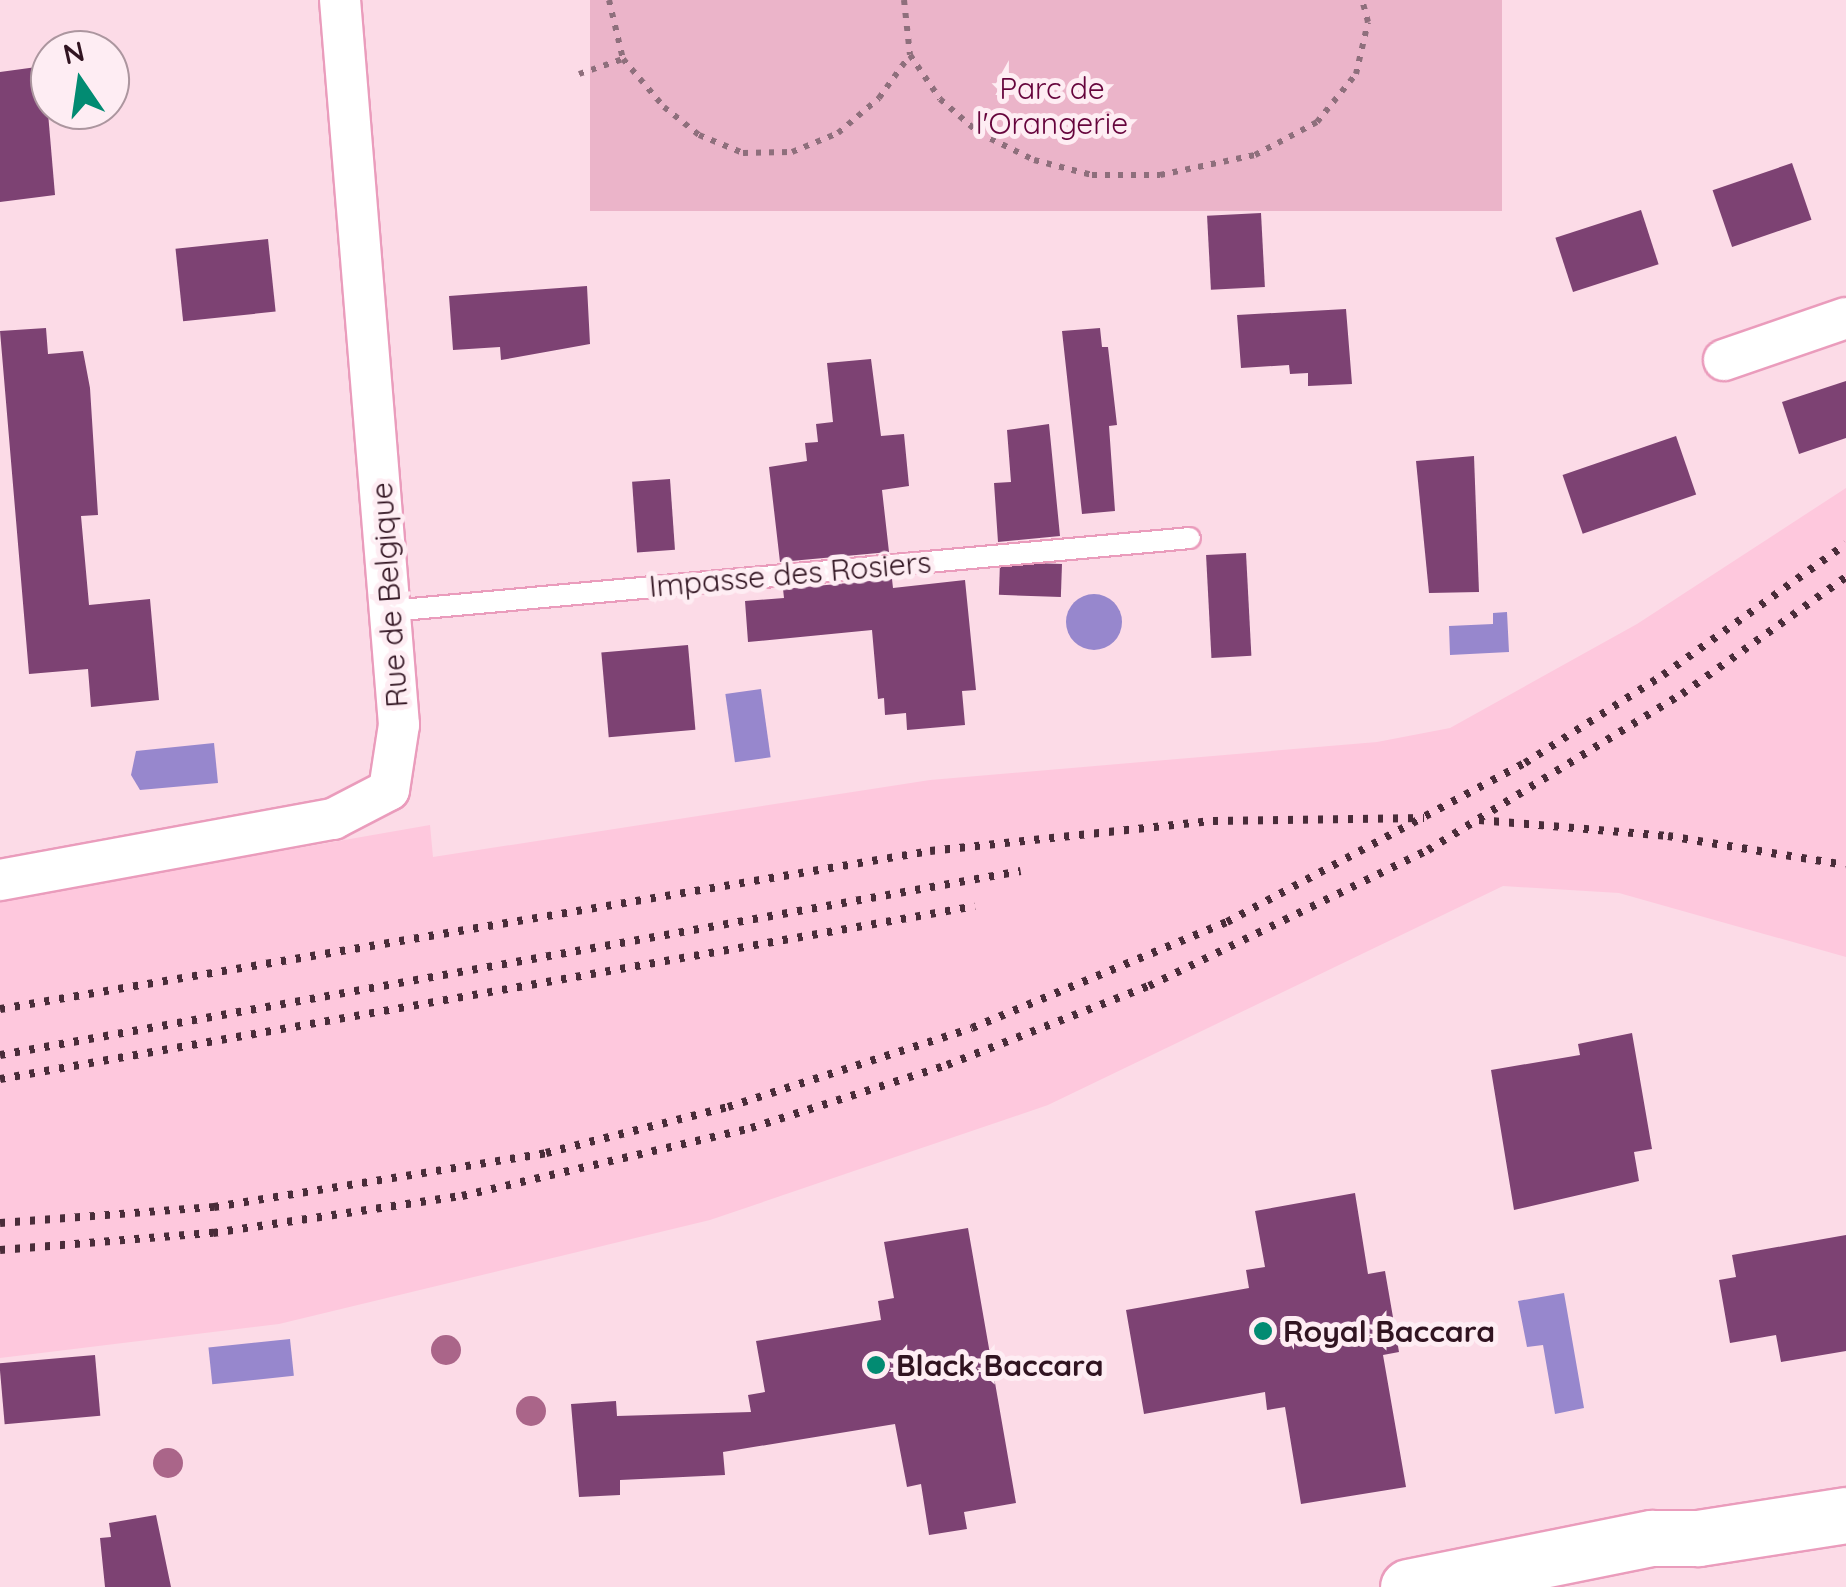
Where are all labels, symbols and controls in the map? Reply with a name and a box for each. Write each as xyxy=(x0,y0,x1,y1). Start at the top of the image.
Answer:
north arrow xyxy=(30,30,130,130)
text: N xyxy=(60,33,88,72)
park label: Parc de l'Orangerie xyxy=(976,70,1128,140)
street label: Rue de Belgique xyxy=(363,481,415,709)
street label: Impasse des Rosiers xyxy=(647,544,933,604)
place label: Royal Baccara xyxy=(1283,1313,1495,1349)
marker: Royal Baccara xyxy=(1252,1320,1274,1342)
place label: Black Baccara xyxy=(896,1347,1104,1383)
marker: Black Baccara xyxy=(865,1354,887,1376)

